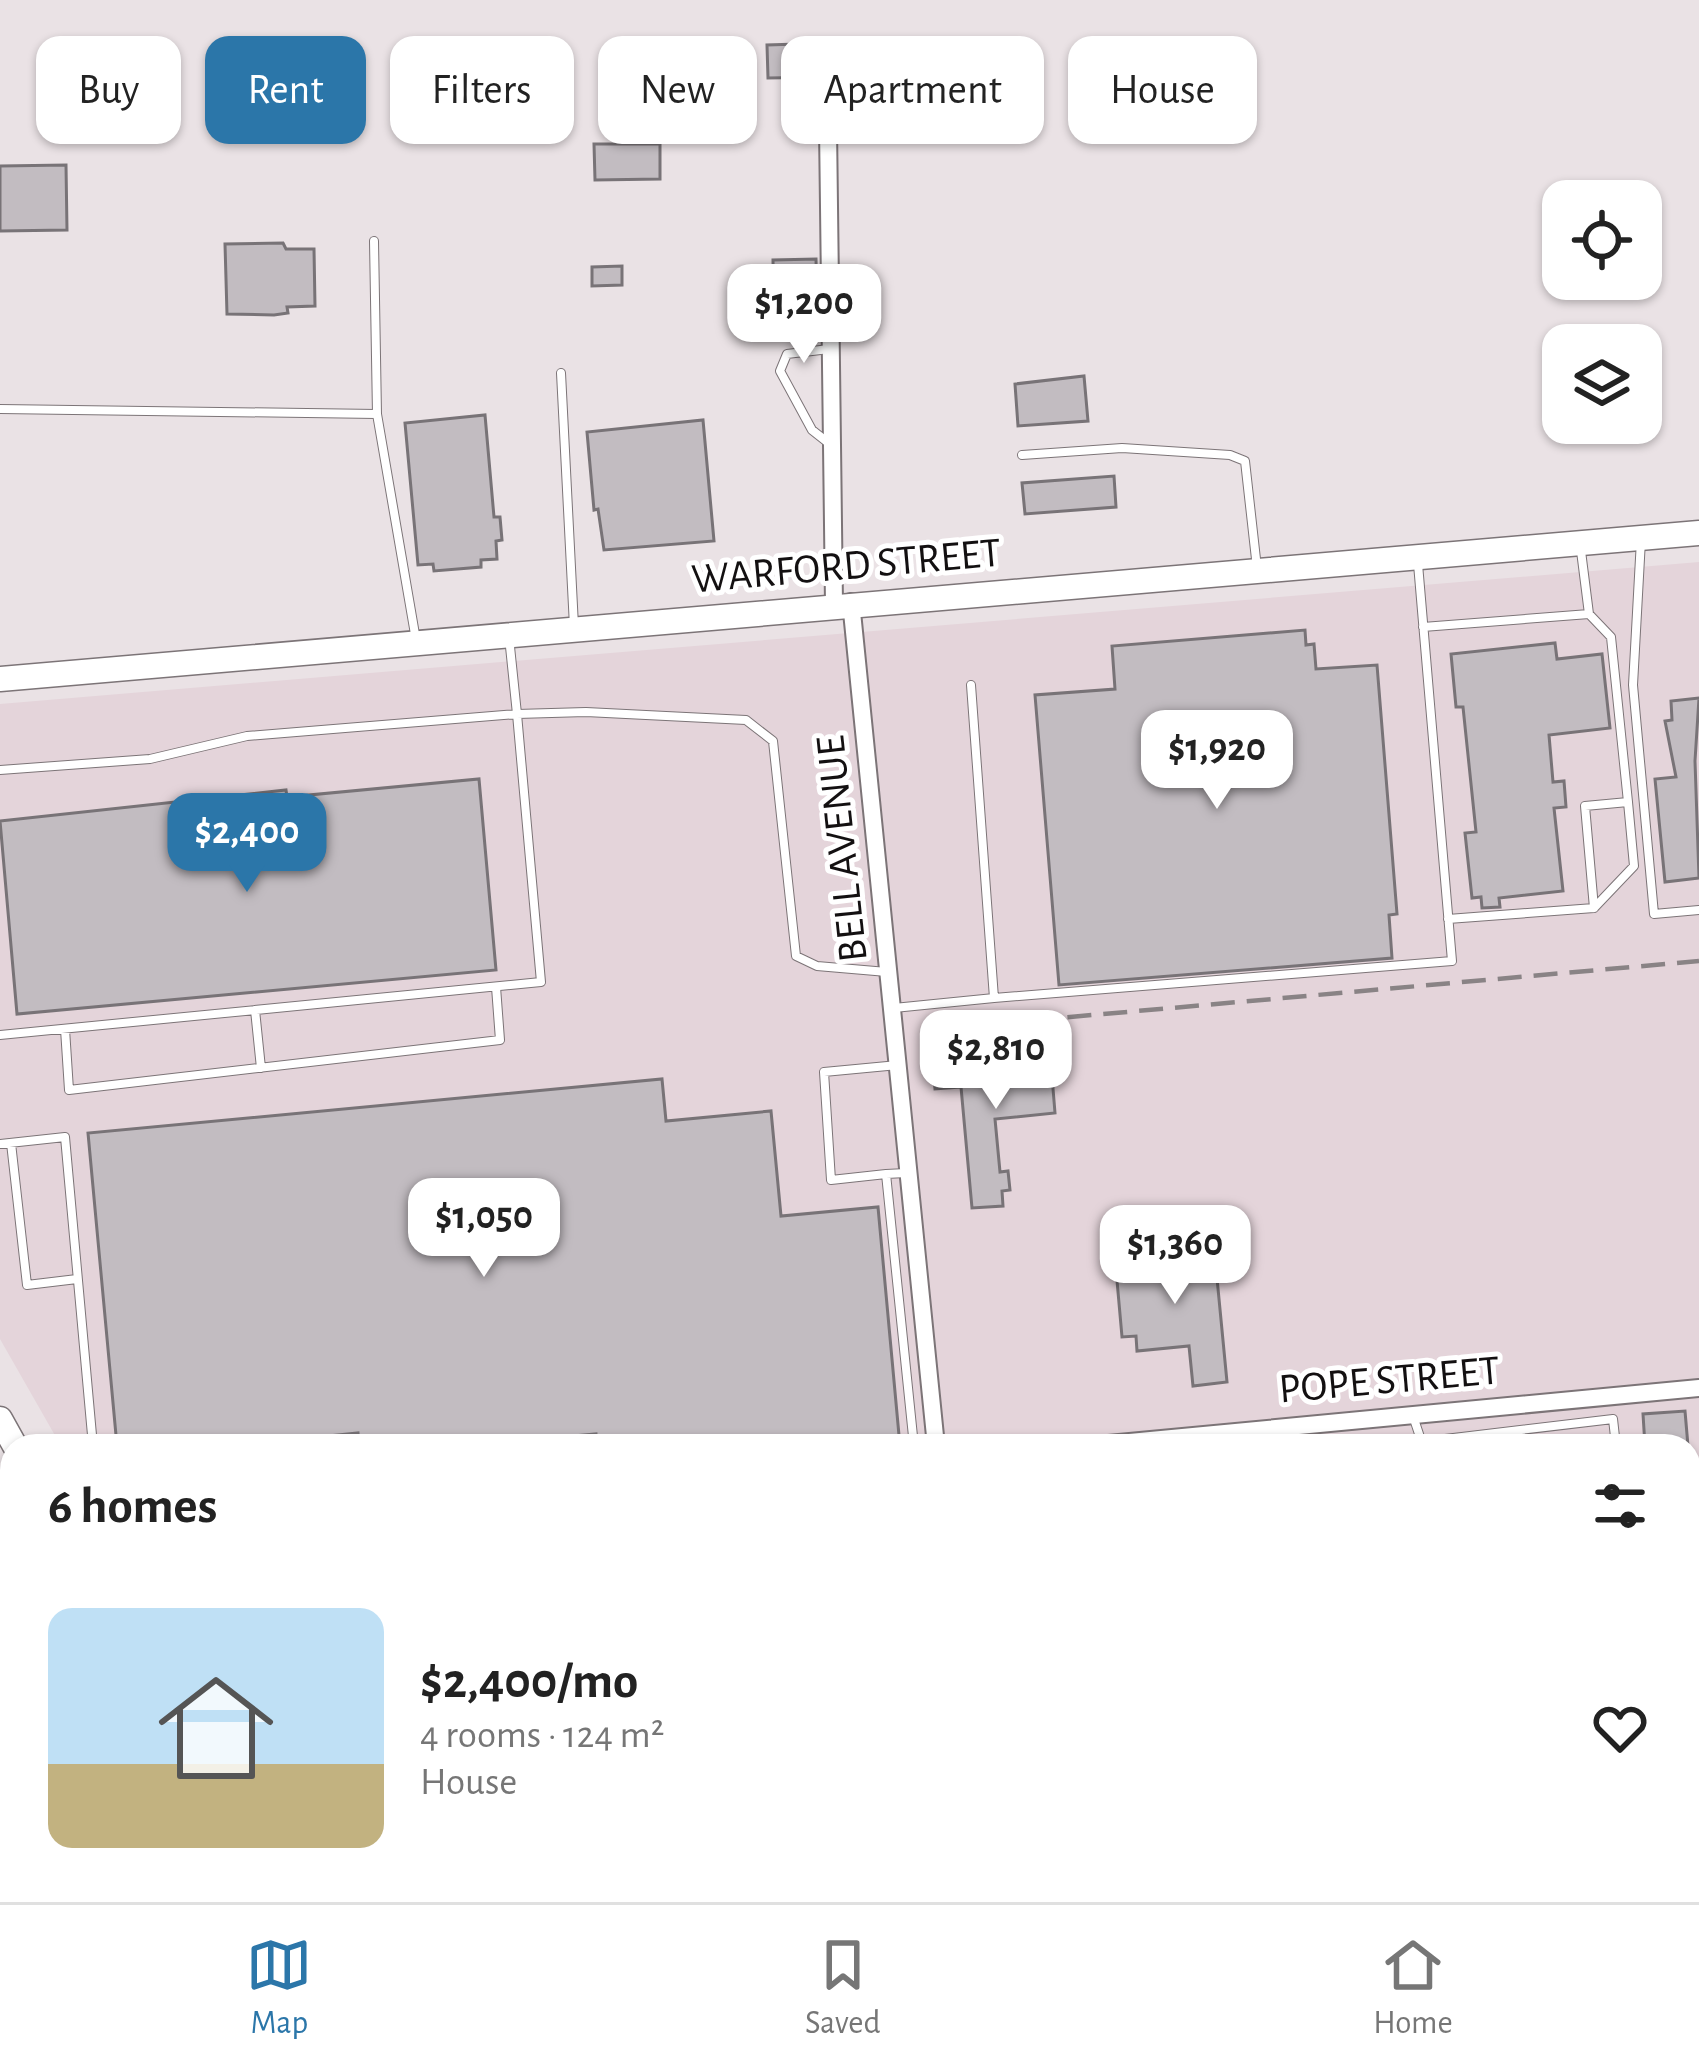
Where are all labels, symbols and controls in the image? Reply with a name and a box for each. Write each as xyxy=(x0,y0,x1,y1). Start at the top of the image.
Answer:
chip: Buy xyxy=(36,36,181,144)
chip: Rent xyxy=(205,36,366,144)
chip: Filters xyxy=(390,36,574,144)
chip: New xyxy=(598,36,757,144)
chip: Apartment xyxy=(781,36,1044,144)
chip: House xyxy=(1068,36,1257,144)
map controls xyxy=(1542,180,1662,444)
button: locate xyxy=(1542,180,1662,300)
pin: $1,200 xyxy=(706,264,902,366)
text: $1,200 xyxy=(754,283,854,322)
button: layers xyxy=(1542,324,1662,444)
street label: WARFORD STREET xyxy=(690,532,1003,600)
pin: $1,920 xyxy=(1119,710,1315,812)
text: $1,920 xyxy=(1168,729,1266,768)
street label: BELL AVENUE xyxy=(809,734,875,964)
pin: $2,400 xyxy=(149,793,345,895)
text: $2,400 xyxy=(194,812,300,851)
pin: $2,810 xyxy=(898,1010,1094,1112)
text: $2,810 xyxy=(947,1029,1045,1068)
pin: $1,050 xyxy=(386,1178,582,1280)
text: $1,050 xyxy=(435,1197,533,1236)
pin: $1,360 xyxy=(1077,1205,1273,1307)
text: $1,360 xyxy=(1127,1224,1223,1263)
street label: POPE STREET xyxy=(1277,1349,1501,1411)
icon: filters xyxy=(1587,1473,1653,1539)
text: 6 homes xyxy=(48,1481,217,1532)
icon: home xyxy=(144,1656,288,1800)
text: $2,400/mo xyxy=(420,1656,638,1707)
icon: heart xyxy=(1587,1695,1653,1761)
text: 4 rooms · 124 m² xyxy=(420,1716,664,1755)
text: House xyxy=(420,1763,517,1802)
tab: Map xyxy=(246,1932,312,2044)
tab: Saved xyxy=(805,1932,881,2044)
tab: Home xyxy=(1373,1932,1453,2044)

